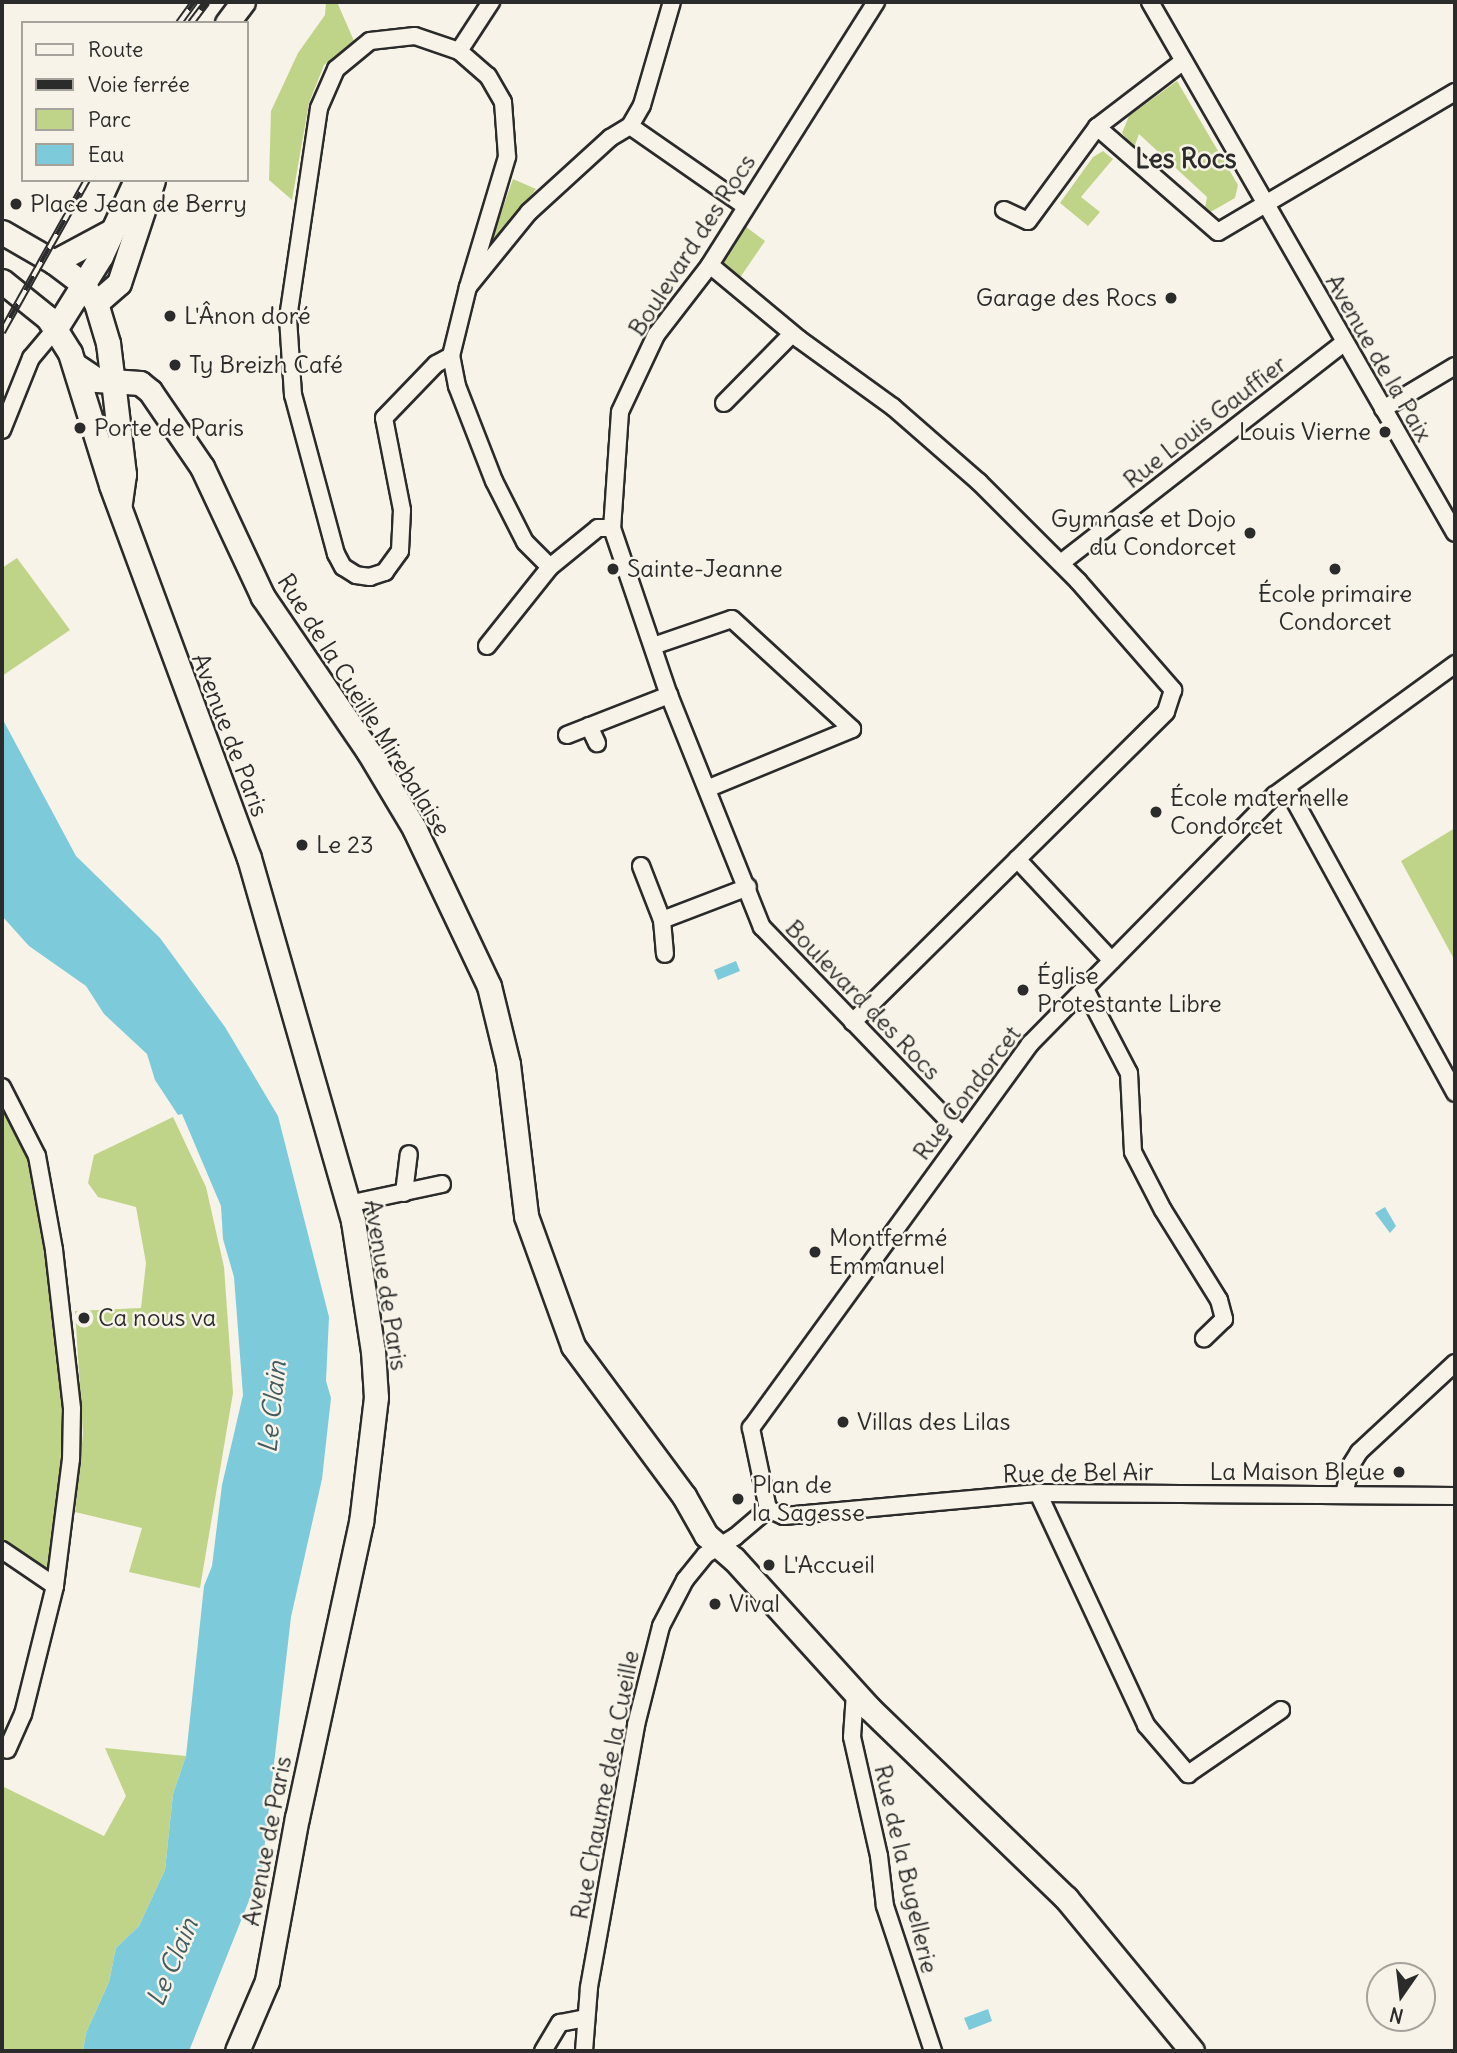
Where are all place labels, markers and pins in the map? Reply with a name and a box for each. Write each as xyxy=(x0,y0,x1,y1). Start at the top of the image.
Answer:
place label: Place Jean de Berry xyxy=(30,190,247,218)
marker: Place Jean de Berry xyxy=(8,196,24,212)
place label: Garage des Rocs xyxy=(976,284,1157,312)
marker: Garage des Rocs xyxy=(1163,290,1179,306)
place label: L'Ânon doré xyxy=(184,302,311,330)
marker: L'Ânon doré xyxy=(162,308,178,324)
place label: Ty Breizh Café xyxy=(189,351,343,379)
marker: Ty Breizh Café xyxy=(167,357,183,373)
place label: Porte de Paris xyxy=(94,414,244,442)
place label: Louis Vierne xyxy=(1239,418,1371,446)
marker: Porte de Paris xyxy=(72,420,88,436)
marker: Louis Vierne xyxy=(1377,424,1393,440)
place label: Gymnase et Dojo du Condorcet xyxy=(1051,505,1236,561)
marker: Gymnase et Dojo du Condorcet xyxy=(1242,525,1258,541)
place label: Sainte-Jeanne xyxy=(627,555,783,583)
marker: Sainte-Jeanne xyxy=(605,561,621,577)
marker: École primaire Condorcet xyxy=(1327,561,1343,577)
place label: École primaire Condorcet xyxy=(1258,580,1412,636)
place label: École maternelle Condorcet xyxy=(1170,784,1349,840)
marker: École maternelle Condorcet xyxy=(1148,804,1164,820)
place label: Le 23 xyxy=(316,831,374,859)
marker: Le 23 xyxy=(294,837,310,853)
place label: Église Protestante Libre xyxy=(1037,962,1222,1018)
marker: Église Protestante Libre xyxy=(1015,982,1031,998)
place label: Montfermé Emmanuel xyxy=(829,1224,947,1280)
marker: Montfermé Emmanuel xyxy=(807,1244,823,1260)
place label: Ca nous va xyxy=(98,1304,216,1332)
marker: Ca nous va xyxy=(76,1310,92,1326)
place label: Villas des Lilas xyxy=(857,1408,1010,1436)
marker: Villas des Lilas xyxy=(835,1414,851,1430)
place label: La Maison Bleue xyxy=(1209,1458,1385,1486)
marker: La Maison Bleue xyxy=(1391,1464,1407,1480)
place label: Plan de la Sagesse xyxy=(752,1471,865,1527)
marker: Plan de la Sagesse xyxy=(730,1491,746,1507)
place label: L'Accueil xyxy=(783,1551,875,1579)
marker: L'Accueil xyxy=(761,1557,777,1573)
place label: Vival xyxy=(729,1590,780,1618)
marker: Vival xyxy=(707,1596,723,1612)

